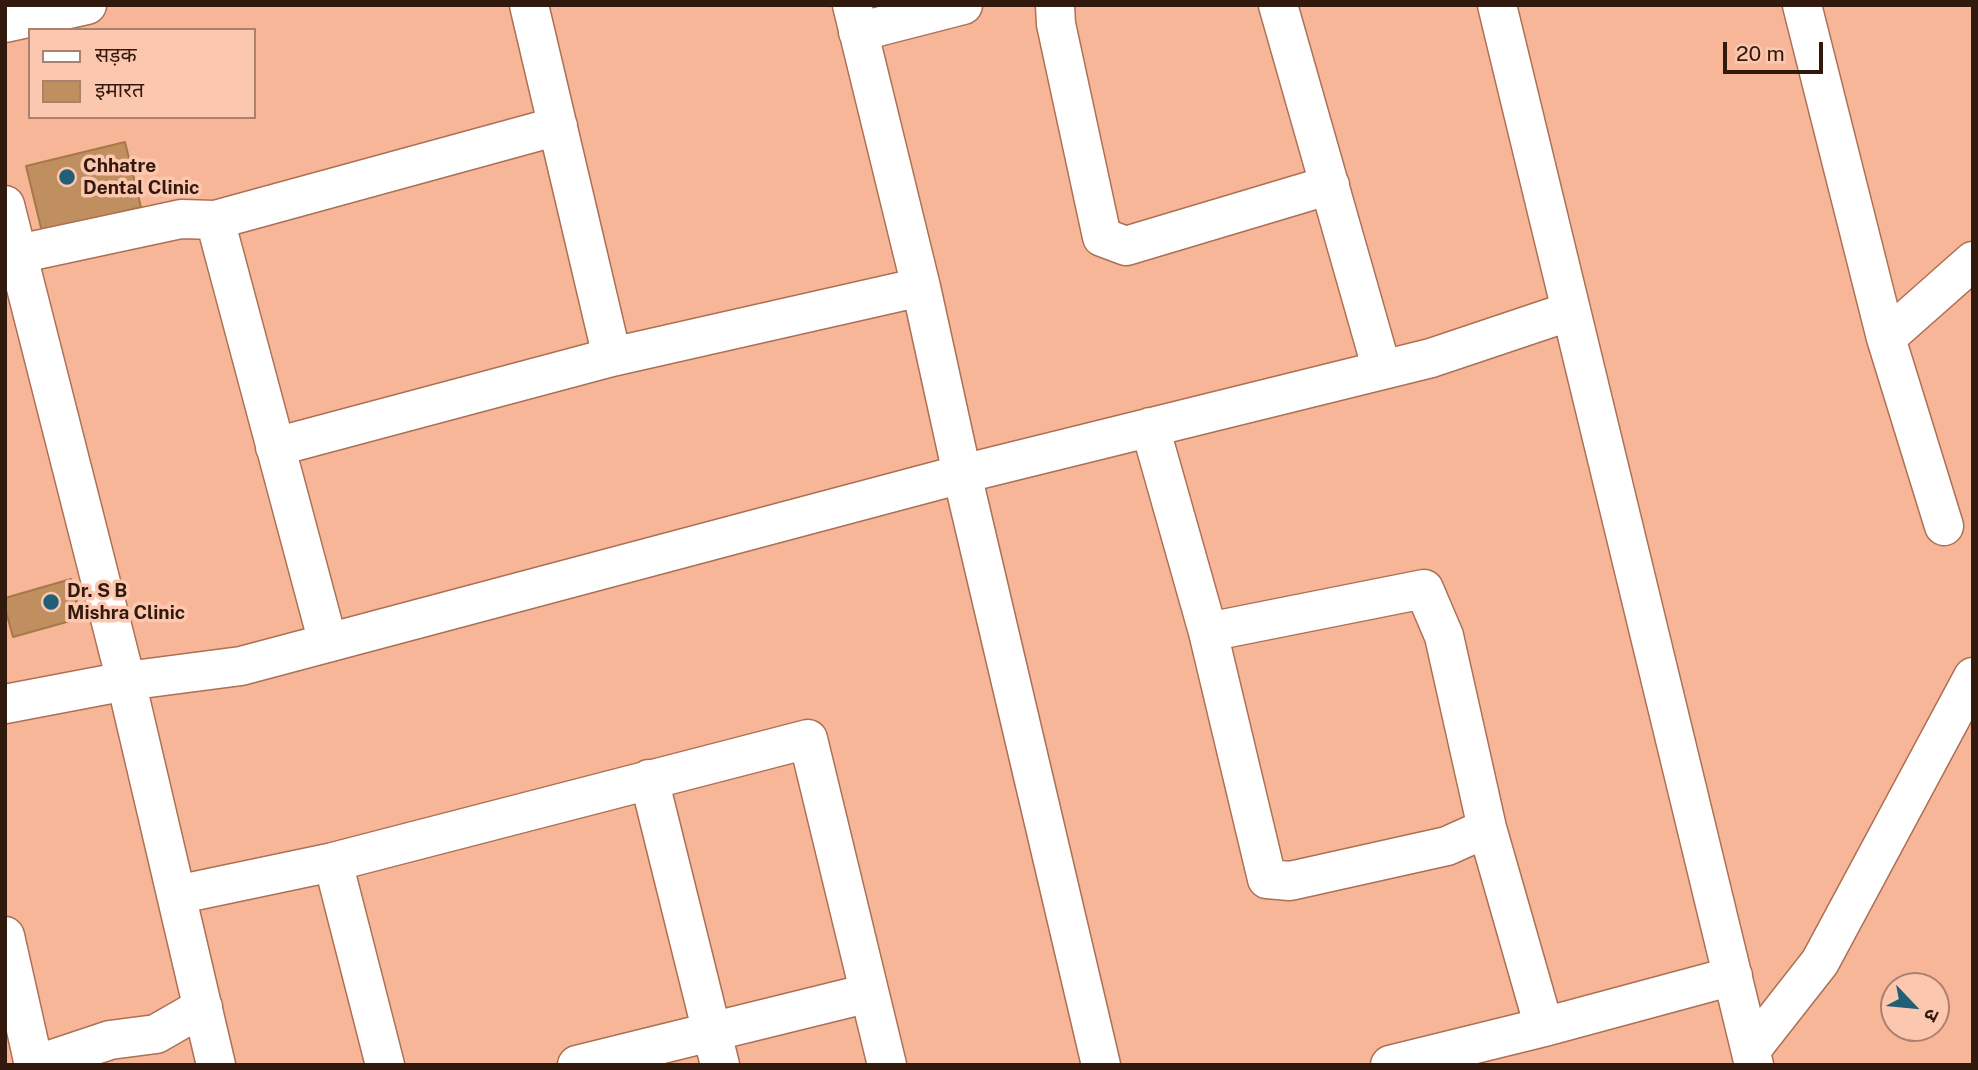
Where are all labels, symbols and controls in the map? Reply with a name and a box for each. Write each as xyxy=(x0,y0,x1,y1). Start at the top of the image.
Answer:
legend xyxy=(28,28,256,119)
scale bar xyxy=(1726,28,1826,72)
text: 20 m xyxy=(1736,41,1785,66)
text: सड़क xyxy=(95,42,137,67)
text: इमारत xyxy=(95,77,144,102)
place label: Chhatre Dental Clinic xyxy=(83,155,199,199)
marker: Chhatre Dental Clinic xyxy=(57,167,77,187)
place label: Dr. S B Mishra Clinic xyxy=(67,580,185,624)
marker: Dr. S B Mishra Clinic xyxy=(41,592,61,612)
north arrow xyxy=(1880,972,1950,1042)
text: उ xyxy=(1920,1006,1944,1025)

